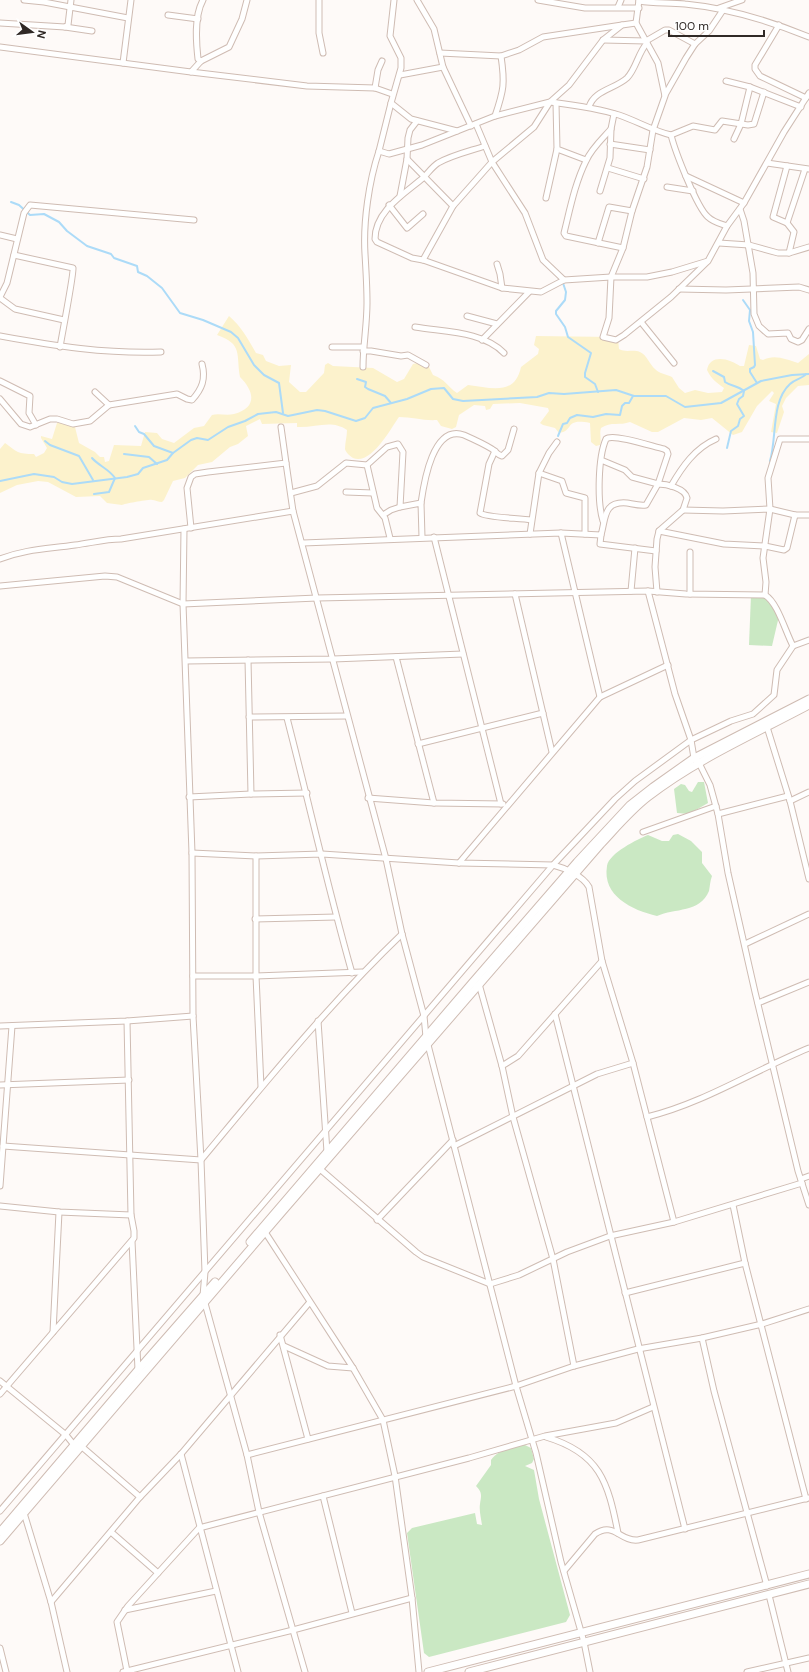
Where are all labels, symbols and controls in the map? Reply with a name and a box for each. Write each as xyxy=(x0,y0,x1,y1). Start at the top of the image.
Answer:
north arrow xyxy=(12,12,52,52)
scale bar xyxy=(669,12,764,38)
text: 100 m xyxy=(675,18,709,34)
text: N xyxy=(34,29,49,40)

